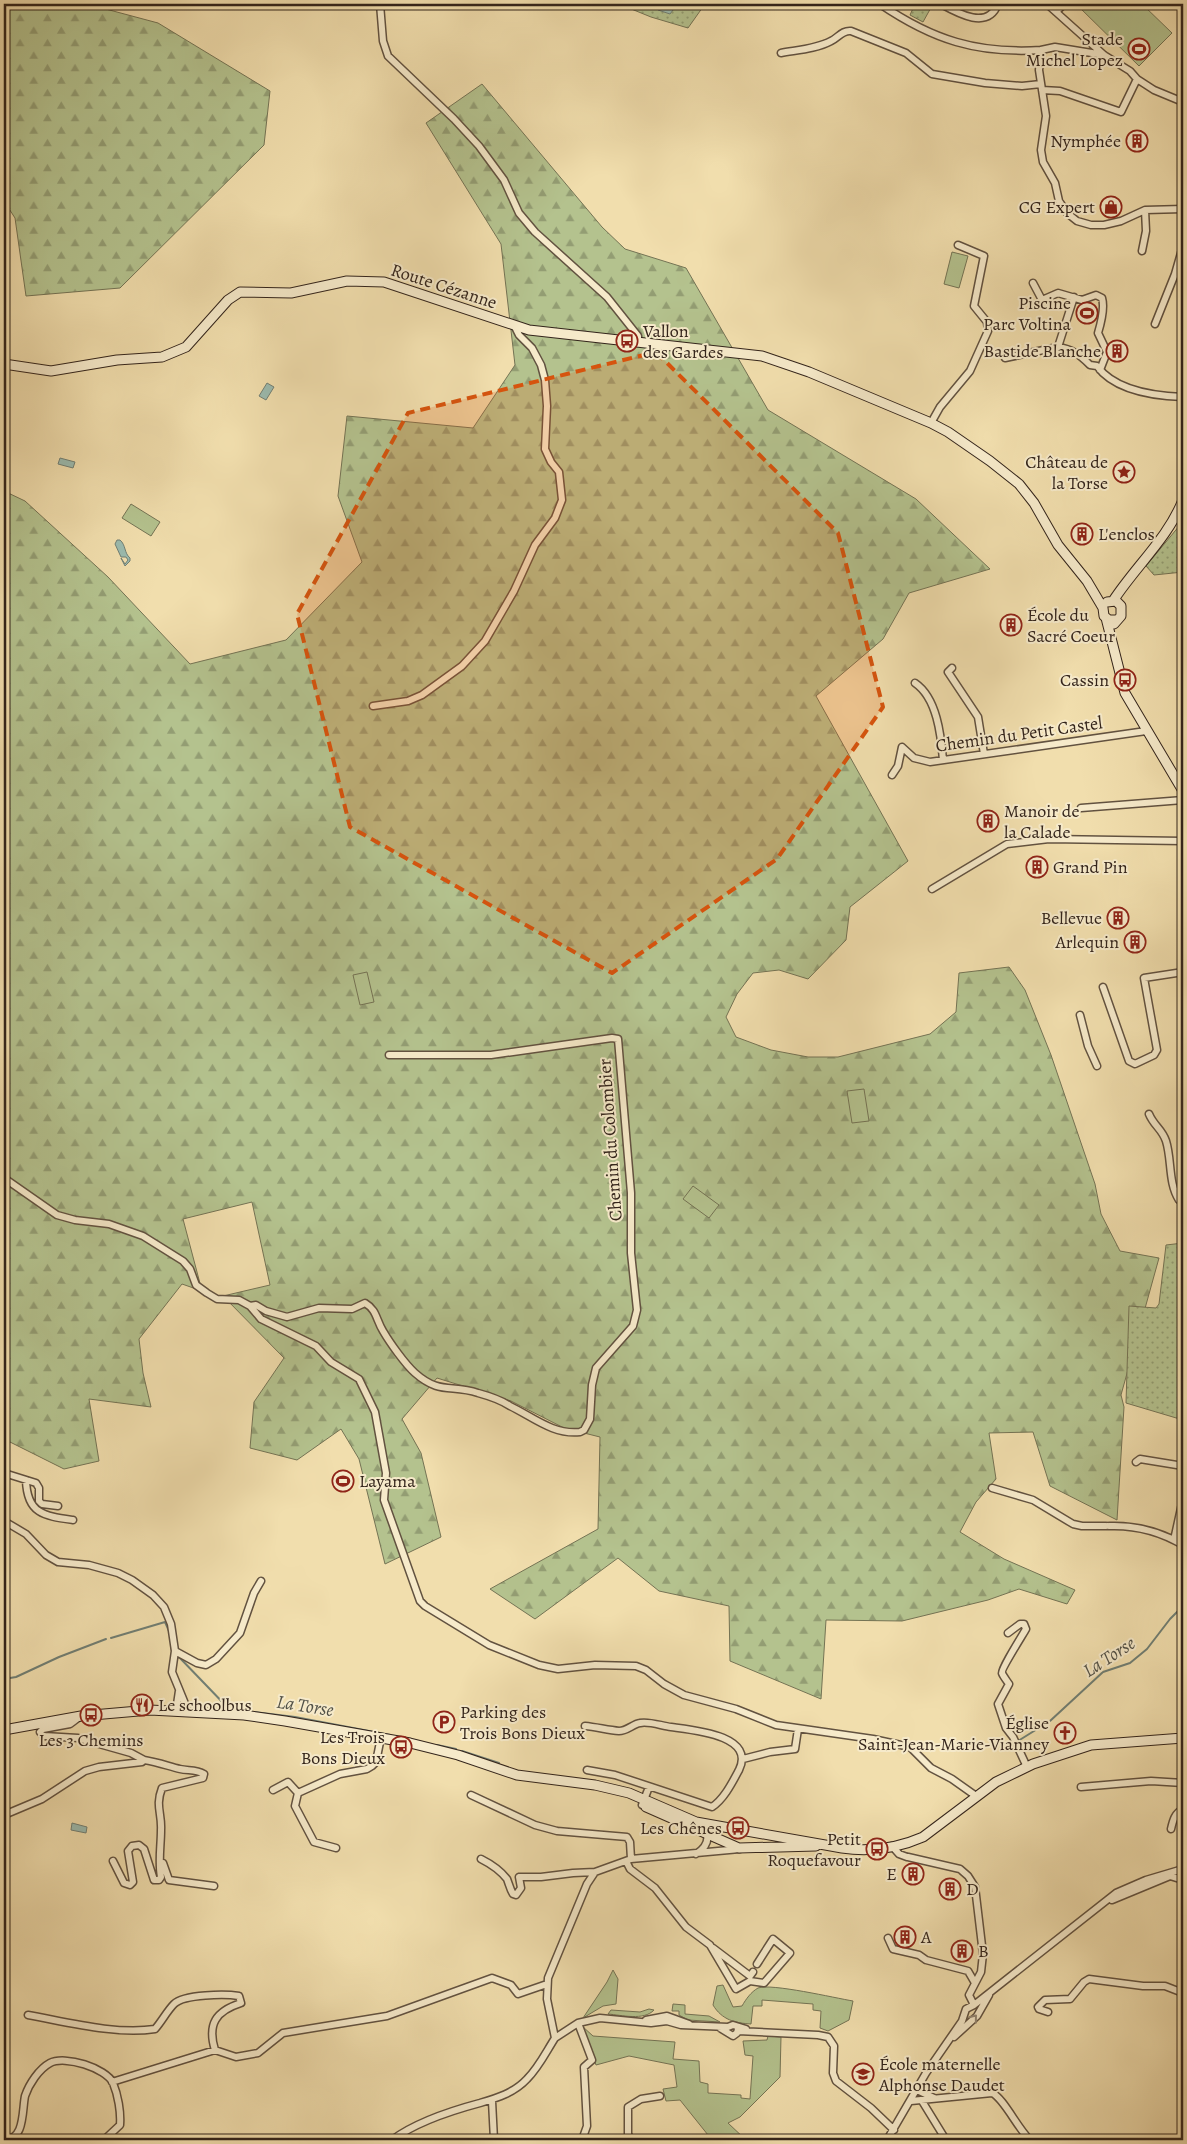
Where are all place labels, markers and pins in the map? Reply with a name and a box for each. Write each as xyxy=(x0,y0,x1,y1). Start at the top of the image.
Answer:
place label: Stade Michel Lopez xyxy=(1026,27,1123,72)
sports icon: Stade Michel Lopez xyxy=(1127,37,1151,61)
place label: Nymphée xyxy=(1050,129,1121,153)
building icon: Nymphée xyxy=(1125,129,1149,153)
place label: CG Expert xyxy=(1019,195,1095,219)
shop icon: CG Expert xyxy=(1099,195,1123,219)
place label: Piscine Parc Voltina xyxy=(983,291,1072,336)
sports icon: Piscine Parc Voltina xyxy=(1075,301,1099,325)
place label: Vallon des Gardes xyxy=(642,319,723,364)
bus stop icon: Vallon des Gardes xyxy=(615,329,639,353)
place label: Bastide Blanche xyxy=(984,339,1101,363)
building icon: Bastide Blanche xyxy=(1105,339,1129,363)
place label: Château de la Torse xyxy=(1025,450,1108,495)
place icon: Château de la Torse xyxy=(1112,460,1136,484)
building icon: L'enclos xyxy=(1070,522,1094,546)
place label: L'enclos xyxy=(1098,522,1155,546)
place label: École du Sacré Coeur xyxy=(1027,603,1115,648)
building icon: École du Sacré Coeur xyxy=(999,613,1023,637)
place label: Cassin xyxy=(1060,668,1109,692)
bus stop icon: Cassin xyxy=(1113,668,1137,692)
place label: Manoir de la Calade xyxy=(1004,799,1080,844)
building icon: Manoir de la Calade xyxy=(976,809,1000,833)
building icon: Grand Pin xyxy=(1025,855,1049,879)
place label: Grand Pin xyxy=(1053,855,1128,879)
place label: Bellevue xyxy=(1041,906,1102,930)
building icon: Bellevue xyxy=(1106,906,1130,930)
place label: Arlequin xyxy=(1055,930,1119,954)
building icon: Arlequin xyxy=(1123,930,1147,954)
sports icon: Layama xyxy=(331,1469,355,1493)
place label: Layama xyxy=(359,1469,416,1493)
restaurant icon: Le schoolbus xyxy=(130,1693,154,1717)
place label: Le schoolbus xyxy=(158,1693,252,1717)
place label: Parking des Trois Bons Dieux xyxy=(460,1700,586,1745)
bus stop icon: Les 3 Chemins xyxy=(79,1703,103,1727)
parking icon: Parking des Trois Bons Dieux xyxy=(432,1710,456,1734)
place label: Église Saint-Jean-Marie-Vianney xyxy=(858,1711,1050,1756)
church icon: Église Saint-Jean-Marie-Vianney xyxy=(1053,1721,1077,1745)
place label: Les Trois Bons Dieux xyxy=(301,1725,385,1770)
place label: Les 3 Chemins xyxy=(38,1728,144,1752)
bus stop icon: Les Trois Bons Dieux xyxy=(389,1735,413,1759)
place label: Les Chênes xyxy=(640,1816,722,1840)
bus stop icon: Les Chênes xyxy=(726,1816,750,1840)
place label: Petit Roquefavour xyxy=(767,1827,861,1872)
bus stop icon: Petit Roquefavour xyxy=(865,1837,889,1861)
place label: E xyxy=(886,1862,897,1886)
building icon: E xyxy=(901,1862,925,1886)
building icon: D xyxy=(938,1877,962,1901)
place label: D xyxy=(966,1877,979,1901)
building icon: A xyxy=(893,1925,917,1949)
place label: A xyxy=(920,1925,932,1949)
building icon: B xyxy=(950,1939,974,1963)
place label: B xyxy=(978,1939,989,1963)
place label: École maternelle Alphonse Daudet xyxy=(878,2052,1005,2097)
school or university icon: École maternelle Alphonse Daudet xyxy=(851,2062,875,2086)

